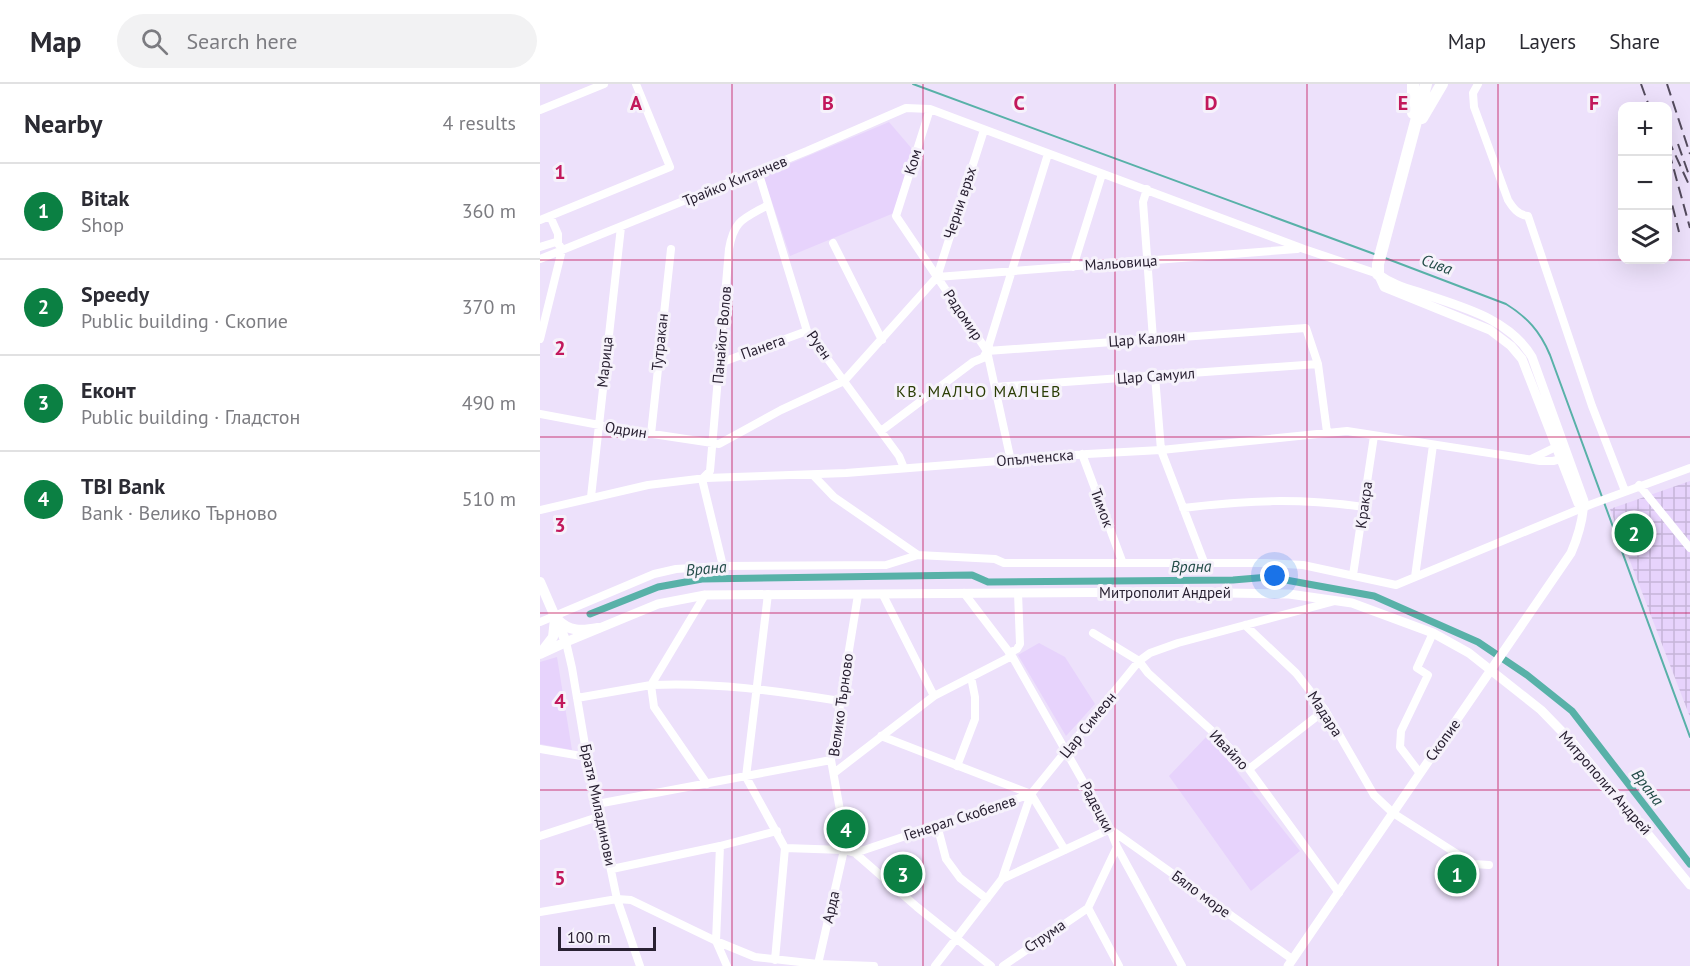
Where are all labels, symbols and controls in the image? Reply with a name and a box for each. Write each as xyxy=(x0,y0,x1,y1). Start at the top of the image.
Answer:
search box xyxy=(117,14,537,68)
text: Map xyxy=(30,23,81,60)
icon: search xyxy=(138,25,171,58)
text: Search here xyxy=(186,27,297,55)
text: Map xyxy=(1448,28,1486,55)
text: Layers xyxy=(1519,28,1576,55)
text: Share xyxy=(1609,28,1660,55)
text: A xyxy=(630,90,643,116)
text: B xyxy=(822,90,834,116)
text: C xyxy=(1013,90,1025,116)
text: D xyxy=(1205,90,1218,116)
text: E xyxy=(1398,90,1408,116)
text: F xyxy=(1589,90,1599,116)
map controls xyxy=(1618,102,1672,264)
button: + xyxy=(1618,102,1672,156)
text: Nearby xyxy=(24,107,102,140)
text: 4 results xyxy=(443,110,516,136)
street label: Ком xyxy=(900,147,925,177)
street label: Трайко Китанчев xyxy=(680,151,790,210)
button: − xyxy=(1618,156,1672,210)
text: 1 xyxy=(554,159,566,185)
street label: Черни връх xyxy=(939,164,980,242)
text: Bitak xyxy=(81,184,129,212)
text: 1 xyxy=(38,198,49,224)
text: 360 m xyxy=(462,198,516,224)
button: layers xyxy=(1618,210,1672,264)
text: Shop xyxy=(81,212,124,238)
water label: Сива xyxy=(1419,249,1455,279)
street label: Мальовица xyxy=(1084,250,1158,275)
text: Speedy xyxy=(81,280,149,308)
street label: Панайот Волов xyxy=(708,285,735,385)
street label: Радомир xyxy=(939,286,987,344)
text: 2 xyxy=(38,294,49,320)
text: 370 m xyxy=(462,294,516,320)
text: Public building · Скопие xyxy=(81,308,288,334)
street label: Тутракан xyxy=(647,312,672,372)
street label: Цар Калоян xyxy=(1108,326,1186,351)
street label: Руен xyxy=(803,327,836,363)
street label: Панега xyxy=(738,330,788,363)
text: 2 xyxy=(554,335,566,361)
street label: Марица xyxy=(592,335,617,388)
street label: Цар Самуил xyxy=(1116,363,1196,388)
text: Еконт xyxy=(81,376,136,404)
district label: КВ. МАЛЧО МАЛЧЕВ xyxy=(896,381,1062,401)
text: 3 xyxy=(38,390,49,416)
text: 490 m xyxy=(462,390,516,416)
text: Public building · Гладстон xyxy=(81,404,300,430)
street label: Одрин xyxy=(604,417,648,442)
street label: Опълченска xyxy=(995,445,1074,470)
text: TBI Bank xyxy=(81,472,165,500)
street label: Кракра xyxy=(1351,480,1376,530)
text: 4 xyxy=(38,486,49,512)
text: 510 m xyxy=(462,486,516,512)
street label: Тимок xyxy=(1087,486,1118,531)
text: Bank · Велико Търново xyxy=(81,500,277,526)
pin: 2 xyxy=(1614,510,1654,556)
text: 3 xyxy=(554,512,566,538)
water label: Врана xyxy=(685,556,727,580)
water label: Врана xyxy=(1170,556,1212,576)
your location xyxy=(1260,561,1289,590)
street label: Митрополит Андрей xyxy=(1099,583,1231,602)
street label: Велико Търново xyxy=(824,652,857,758)
street label: Мадара xyxy=(1304,687,1347,740)
text: 4 xyxy=(554,688,566,714)
street label: Цар Симеон xyxy=(1055,688,1120,762)
street label: Скопие xyxy=(1421,715,1464,764)
street label: Ивайло xyxy=(1206,725,1253,774)
street label: Митрополит Андрей xyxy=(1555,727,1656,839)
street label: Братя Миладинови xyxy=(576,742,621,868)
water label: Врана xyxy=(1628,765,1669,809)
street label: Радецки xyxy=(1076,778,1119,835)
street label: Генерал Скобелев xyxy=(901,790,1018,845)
pin: 4 xyxy=(826,806,866,852)
pin: 3 xyxy=(884,852,922,896)
pin: 1 xyxy=(1438,852,1476,896)
text: 5 xyxy=(554,865,566,891)
street label: Бяло море xyxy=(1168,866,1235,921)
street label: Арда xyxy=(818,889,843,925)
street label: Струма xyxy=(1020,915,1069,956)
scale bar xyxy=(558,924,656,952)
text: 100 m xyxy=(567,927,610,947)

